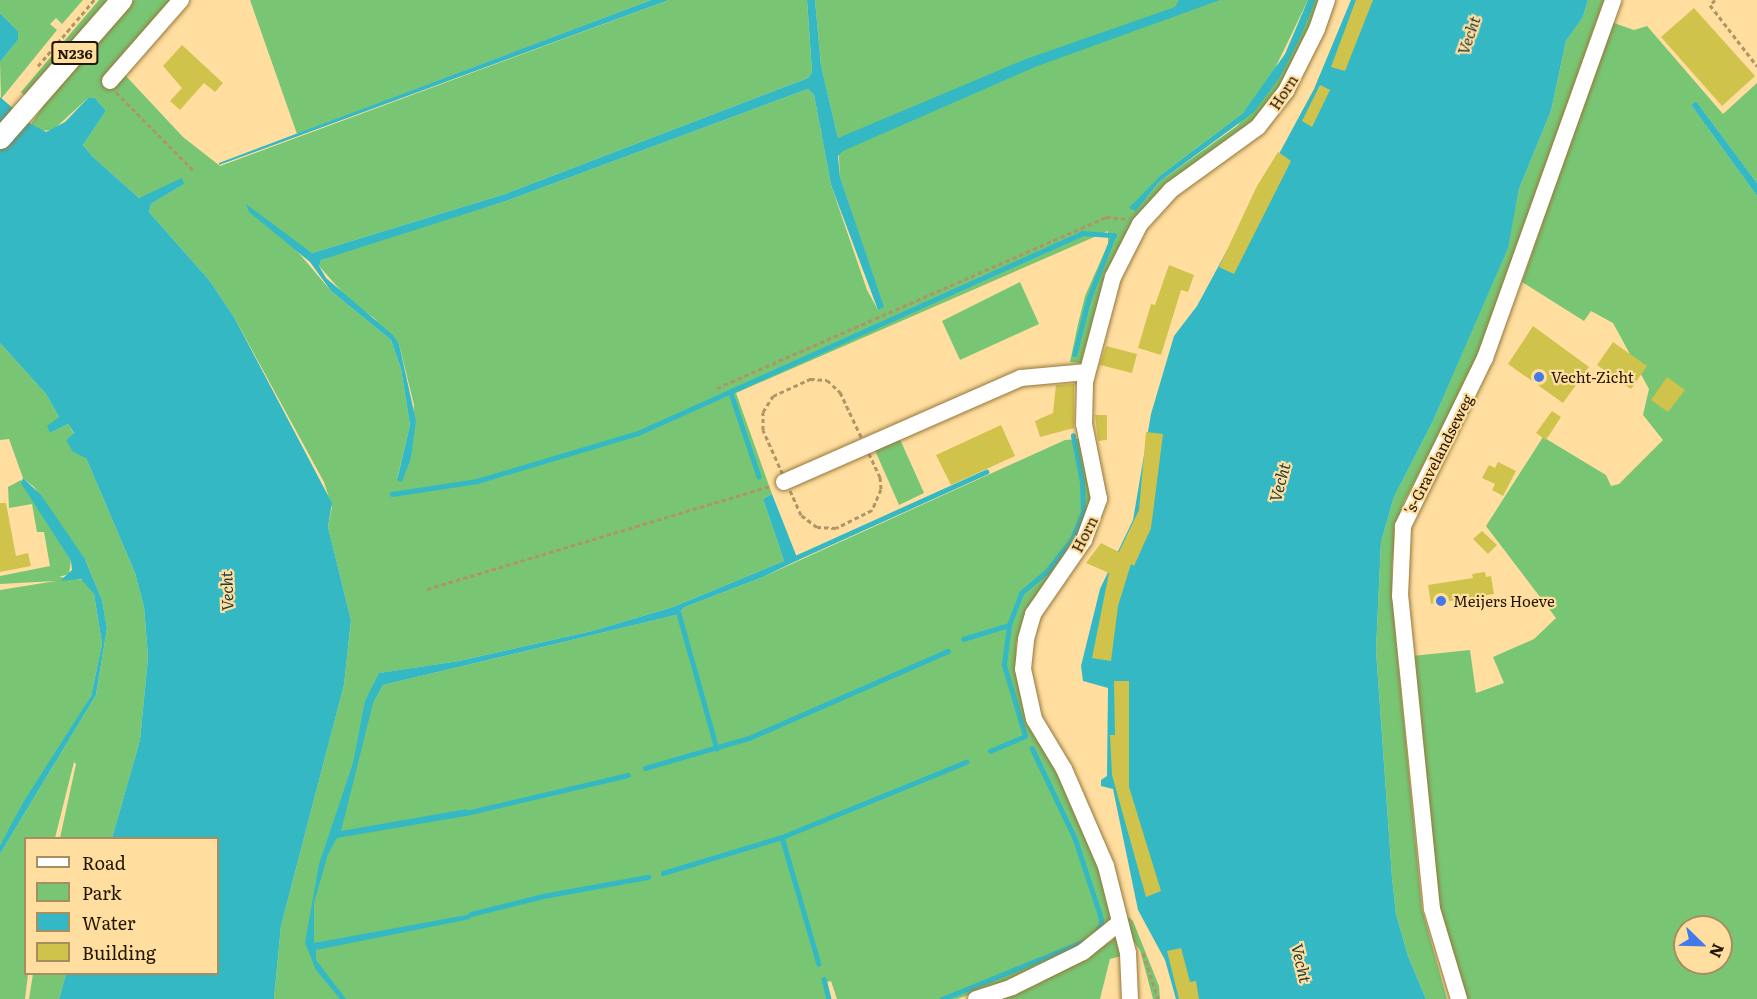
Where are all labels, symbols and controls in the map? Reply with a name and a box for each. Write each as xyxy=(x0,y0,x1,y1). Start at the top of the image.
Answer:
water label: Vecht xyxy=(1452,13,1484,57)
road number: N236 xyxy=(51,42,99,64)
street label: Horn xyxy=(1265,71,1301,113)
place label: Vecht-Zicht xyxy=(1551,368,1634,386)
marker: Vecht-Zicht xyxy=(1532,370,1546,384)
street label: 's-Gravelandseweg xyxy=(1400,391,1476,517)
water label: Vecht xyxy=(1265,460,1293,504)
street label: Horn xyxy=(1067,513,1101,555)
water label: Vecht xyxy=(216,571,236,611)
place label: Meijers Hoeve xyxy=(1453,592,1555,610)
marker: Meijers Hoeve xyxy=(1434,594,1448,608)
legend xyxy=(24,837,219,975)
text: Road xyxy=(82,849,126,876)
text: Park xyxy=(82,879,121,906)
text: Water xyxy=(82,909,135,936)
north arrow xyxy=(1673,915,1733,975)
text: Building xyxy=(82,939,156,966)
text: N xyxy=(1704,940,1731,962)
water label: Vecht xyxy=(1288,941,1316,985)

